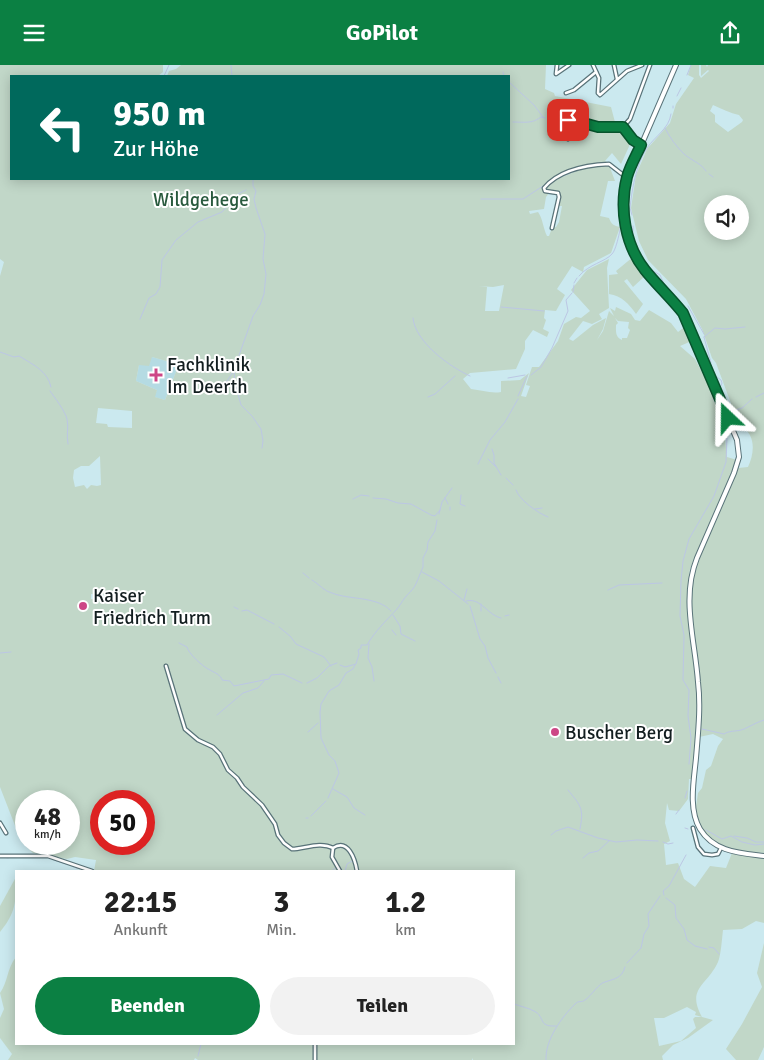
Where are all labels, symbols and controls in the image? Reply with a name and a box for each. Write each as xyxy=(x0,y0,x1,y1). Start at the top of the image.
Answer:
icon: menu xyxy=(20,19,48,47)
text: GoPilot xyxy=(346,19,418,46)
icon: share xyxy=(716,19,744,47)
text: 950 m xyxy=(113,92,206,135)
icon: left xyxy=(30,95,95,160)
pin xyxy=(547,99,589,141)
icon: arrive xyxy=(554,106,582,134)
text: Zur Höhe xyxy=(113,135,199,162)
park label: Wildgehege xyxy=(153,188,249,212)
map controls xyxy=(704,195,749,240)
button: sound xyxy=(704,195,749,240)
place label: Fachklinik Im Deerth xyxy=(167,353,251,399)
marker: Fachklinik Im Deerth xyxy=(149,368,163,382)
position arrow xyxy=(701,391,753,443)
place label: Kaiser Friedrich Turm xyxy=(93,584,211,630)
marker: Kaiser Friedrich Turm xyxy=(77,600,89,612)
place label: Buscher Berg xyxy=(565,721,673,745)
marker: Buscher Berg xyxy=(549,726,561,738)
speed limit sign: 50 xyxy=(90,790,155,855)
text: 48 xyxy=(34,801,61,832)
text: km/h xyxy=(34,827,61,842)
text: 22:15 xyxy=(104,884,177,921)
text: 3 xyxy=(273,884,289,921)
text: 1.2 xyxy=(385,884,426,921)
text: Ankunft xyxy=(114,920,168,940)
text: Min. xyxy=(266,920,296,940)
text: km xyxy=(395,920,416,940)
button: Beenden xyxy=(35,977,260,1035)
button: Teilen xyxy=(270,977,495,1035)

